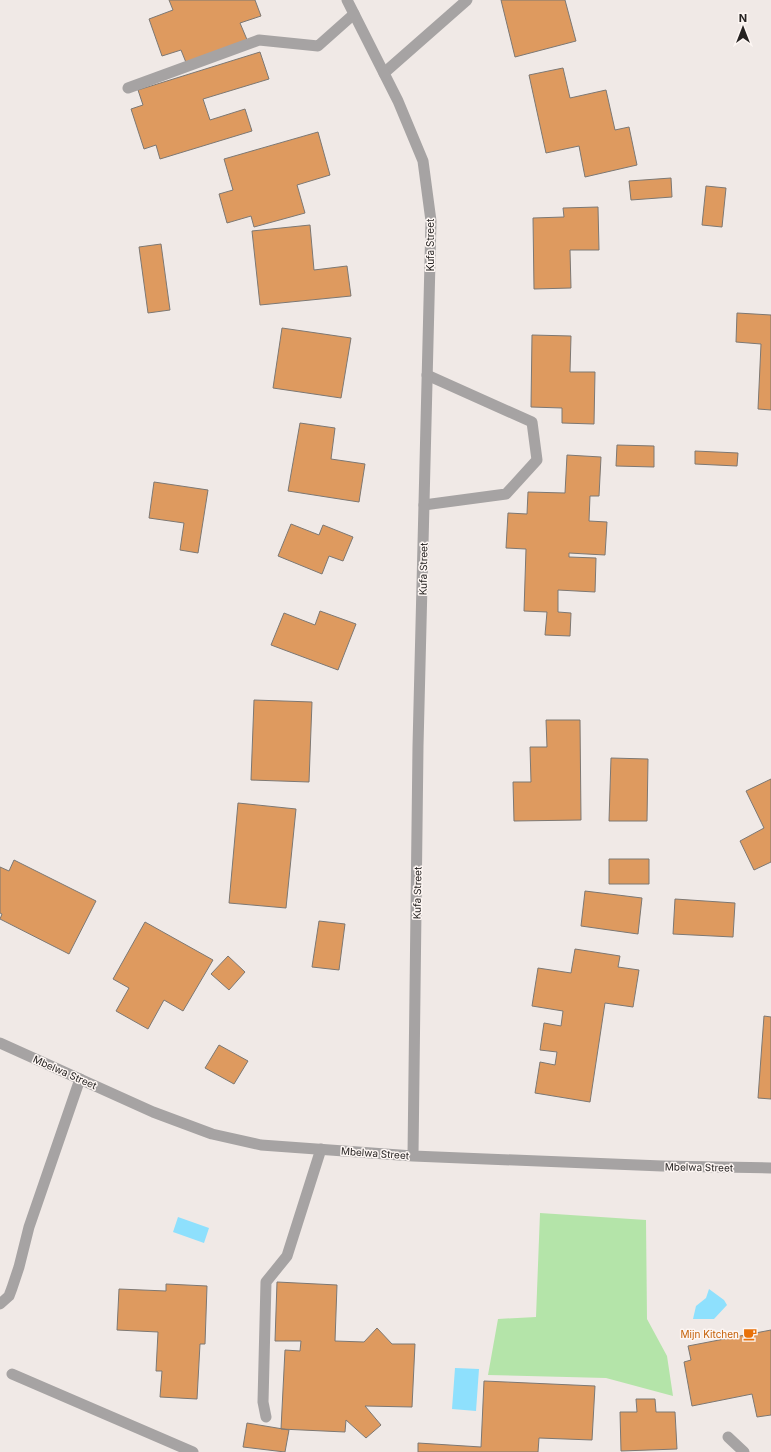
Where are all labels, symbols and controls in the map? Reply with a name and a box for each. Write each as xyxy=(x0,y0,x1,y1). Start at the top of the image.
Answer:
north arrow xyxy=(723,8,763,48)
text: N xyxy=(739,11,747,25)
street label: Kufa Street xyxy=(424,218,436,271)
street label: Kufa Street xyxy=(417,542,429,595)
street label: Kufa Street xyxy=(411,866,423,919)
street label: Mbelwa Street xyxy=(31,1053,99,1092)
street label: Mbelwa Street xyxy=(341,1145,410,1161)
street label: Mbelwa Street xyxy=(665,1160,734,1174)
cafe icon: Mijn Kitchen xyxy=(742,1326,758,1342)
place label: Mijn Kitchen xyxy=(681,1328,739,1340)

